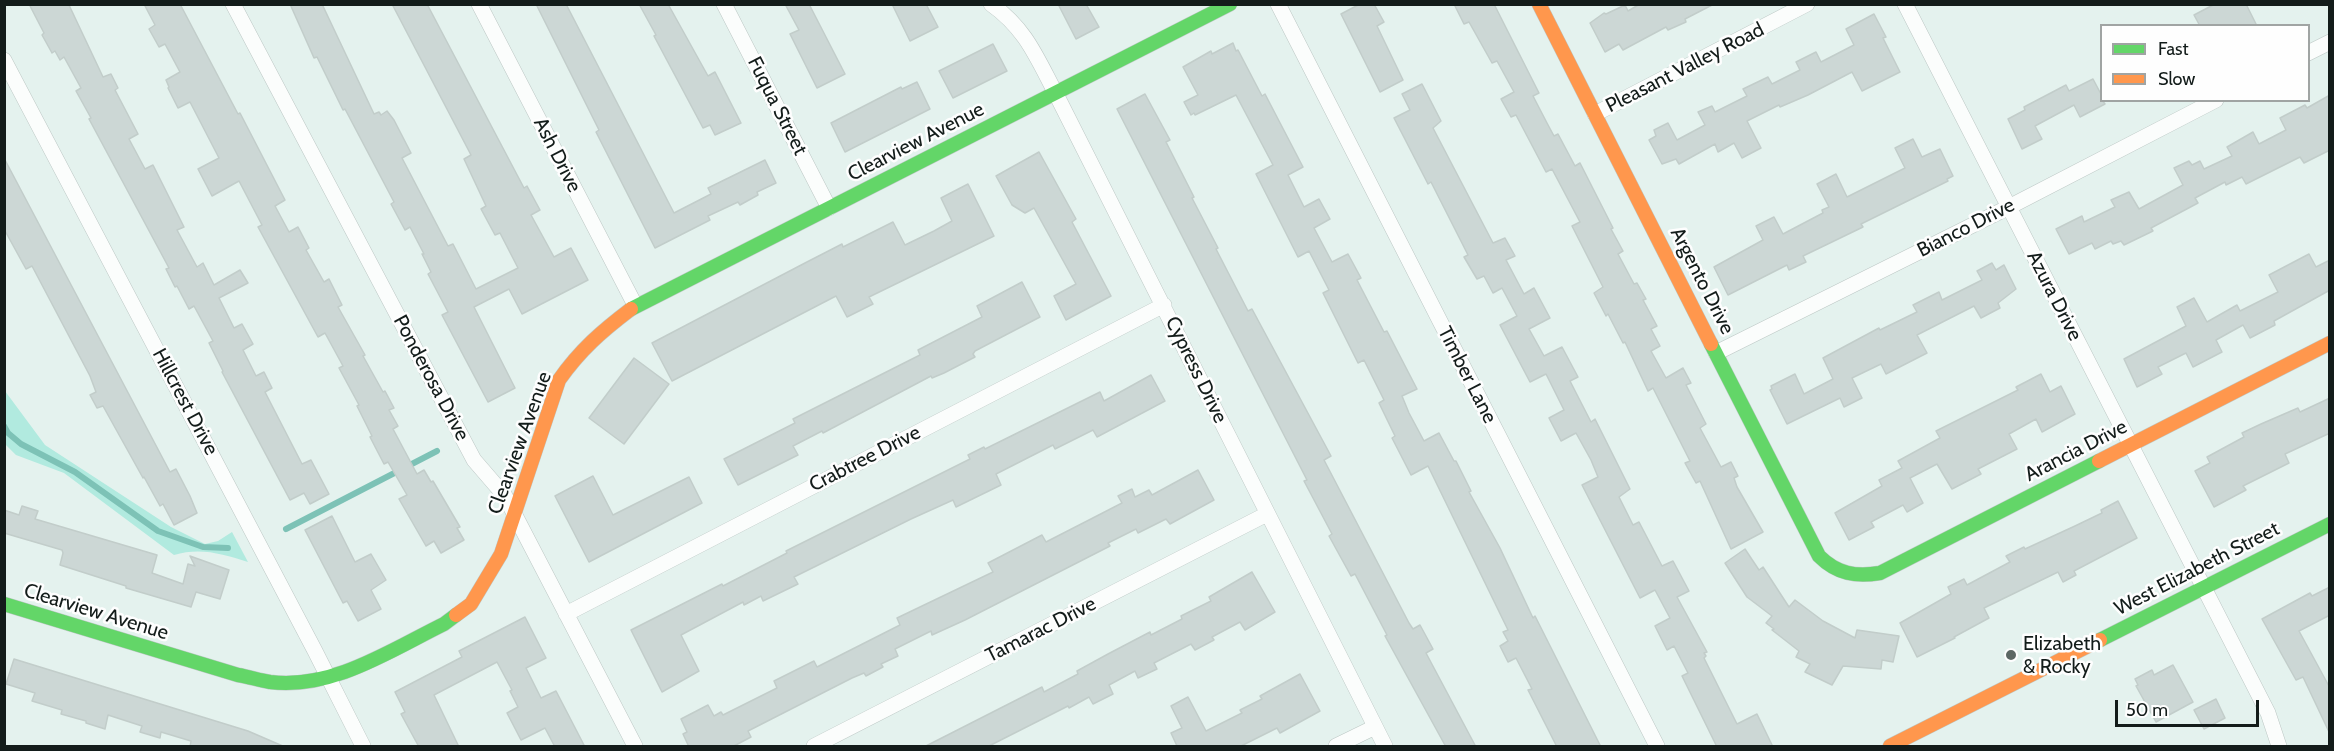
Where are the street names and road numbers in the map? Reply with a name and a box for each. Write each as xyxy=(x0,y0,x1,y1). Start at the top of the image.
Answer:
street label: Pleasant Valley Road xyxy=(1602,18,1768,118)
street label: Fuqua Street xyxy=(742,53,812,159)
street label: Clearview Avenue xyxy=(844,97,988,187)
street label: Ash Drive xyxy=(528,114,586,196)
street label: Bianco Drive xyxy=(1913,193,2019,263)
street label: Argento Drive xyxy=(1665,224,1739,338)
street label: Azura Drive xyxy=(2021,247,2087,345)
street label: Ponderosa Drive xyxy=(388,311,474,445)
street label: Cypress Drive xyxy=(1160,313,1232,427)
street label: Timber Lane xyxy=(1432,323,1502,427)
street label: Hillcrest Drive xyxy=(147,345,223,459)
street label: Clearview Avenue xyxy=(483,368,557,518)
street label: Arancia Drive xyxy=(2021,415,2131,487)
street label: Crabtree Drive xyxy=(805,421,925,497)
street label: West Elizabeth Street xyxy=(2111,517,2283,621)
street label: Clearview Avenue xyxy=(21,579,171,645)
street label: Tamarac Drive xyxy=(982,592,1100,668)

